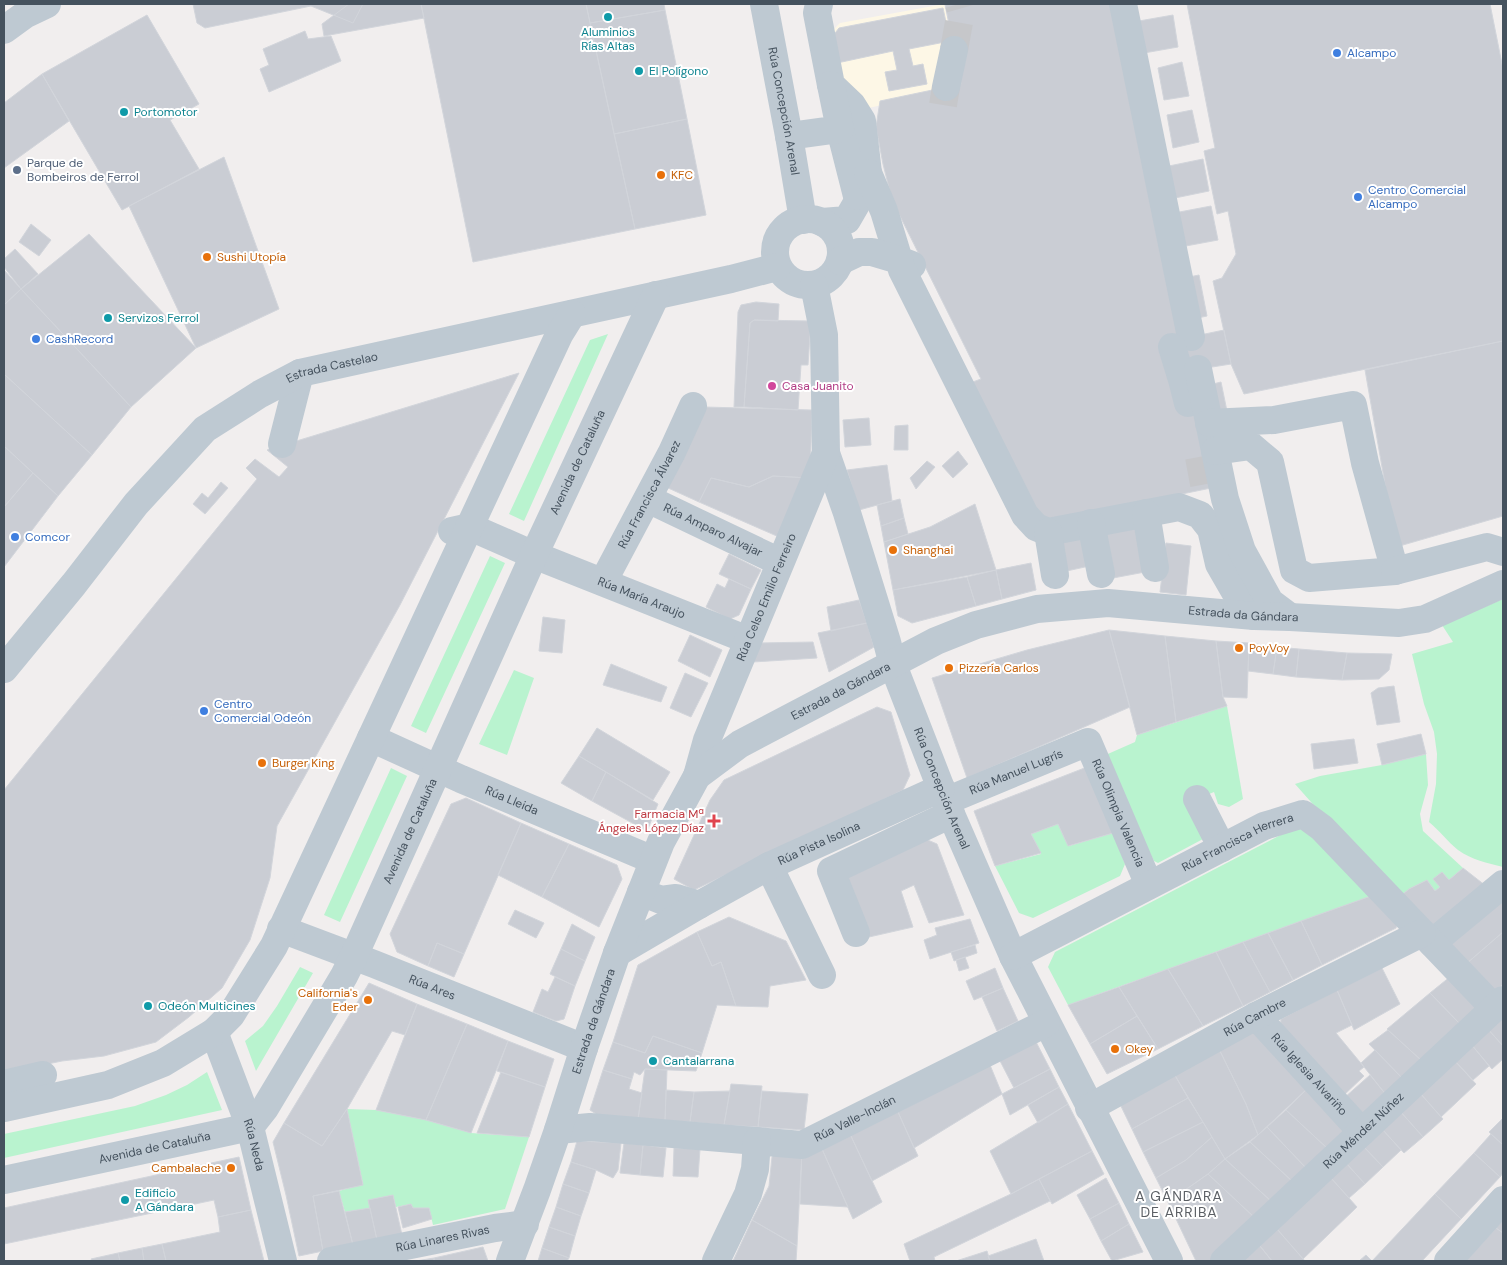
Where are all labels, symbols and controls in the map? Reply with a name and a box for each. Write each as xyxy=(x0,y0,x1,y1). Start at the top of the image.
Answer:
marker: Aluminios Rías Altas xyxy=(602,11,614,23)
place label: Aluminios Rías Altas xyxy=(581,24,635,54)
place label: Alcampo xyxy=(1347,45,1396,61)
street label: Rúa Concepción Arenal xyxy=(764,46,803,176)
marker: Alcampo xyxy=(1331,47,1343,59)
place label: El Polígono xyxy=(649,63,708,79)
marker: El Polígono xyxy=(633,65,645,77)
place label: Portomotor xyxy=(134,104,198,120)
marker: Portomotor xyxy=(118,106,130,118)
place label: Parque de Bombeiros de Ferrol xyxy=(27,155,139,185)
marker: Parque de Bombeiros de Ferrol xyxy=(11,164,23,176)
place label: KFC xyxy=(671,167,693,183)
marker: KFC xyxy=(655,169,667,181)
place label: Centro Comercial Alcampo xyxy=(1368,182,1466,212)
marker: Centro Comercial Alcampo xyxy=(1352,191,1364,203)
place label: Sushi Utopía xyxy=(217,249,286,265)
marker: Sushi Utopía xyxy=(201,251,213,263)
place label: Servizos Ferrol xyxy=(118,310,199,326)
marker: Servizos Ferrol xyxy=(102,312,114,324)
place label: CashRecord xyxy=(46,331,113,347)
marker: CashRecord xyxy=(30,333,42,345)
street label: Estrada Castelao xyxy=(283,348,379,387)
place label: Casa Juanito xyxy=(782,378,854,394)
marker: Casa Juanito xyxy=(766,380,778,392)
street label: Avenida de Cataluña xyxy=(546,407,609,517)
street label: Rúa Francisca Álvarez xyxy=(614,438,684,551)
street label: Rúa Amparo Alvajar xyxy=(661,499,766,561)
place label: Comcor xyxy=(25,529,70,545)
marker: Comcor xyxy=(9,531,21,543)
street label: Rúa Celso Emilio Ferreiro xyxy=(733,531,800,664)
place label: Shanghai xyxy=(903,542,953,558)
marker: Shanghai xyxy=(887,544,899,556)
street label: Rúa María Araujo xyxy=(595,573,688,622)
street label: Estrada da Gándara xyxy=(1188,602,1299,625)
place label: PoyVoy xyxy=(1249,640,1290,656)
marker: PoyVoy xyxy=(1233,642,1245,654)
street label: Estrada da Gándara xyxy=(788,658,893,724)
place label: Pizzería Carlos xyxy=(959,660,1039,676)
marker: Pizzería Carlos xyxy=(943,662,955,674)
place label: Centro Comercial Odeón xyxy=(214,696,311,726)
marker: Centro Comercial Odeón xyxy=(198,705,210,717)
street label: Rúa Concepción Arenal xyxy=(910,725,973,852)
street label: Rúa Manuel Lugrís xyxy=(967,745,1065,798)
place label: Burger King xyxy=(272,755,335,771)
marker: Burger King xyxy=(256,757,268,769)
street label: Rúa Olimpia Valencia xyxy=(1088,757,1148,870)
street label: Avenida de Cataluña xyxy=(379,776,441,886)
street label: Rúa Lleida xyxy=(483,782,541,819)
place label: Farmacia Mª Ángeles López Díaz xyxy=(598,806,704,836)
street label: Rúa Francisca Herrera xyxy=(1179,809,1295,875)
marker: Farmacia Mª Ángeles López Díaz xyxy=(708,815,720,827)
street label: Rúa Pista Isolina xyxy=(775,818,863,869)
street label: Estrada da Gándara xyxy=(568,966,619,1076)
street label: Rúa Ares xyxy=(407,971,458,1004)
place label: California's Eder xyxy=(298,985,359,1015)
marker: California's Eder xyxy=(362,994,374,1006)
street label: Rúa Cambre xyxy=(1221,994,1289,1040)
place label: Odeón Multicines xyxy=(158,998,256,1014)
marker: Odeón Multicines xyxy=(142,1000,154,1012)
street label: Rúa Iglesia Alvariño xyxy=(1268,1030,1351,1119)
place label: Okey xyxy=(1125,1041,1153,1057)
marker: Okey xyxy=(1109,1043,1121,1055)
place label: Cantalarrana xyxy=(663,1053,734,1069)
marker: Cantalarrana xyxy=(647,1055,659,1067)
street label: Rúa Méndez Núñez xyxy=(1320,1089,1407,1172)
street label: Rúa Valle-Inclán xyxy=(811,1091,898,1146)
street label: Rúa Neda xyxy=(240,1117,269,1172)
street label: Avenida de Cataluña xyxy=(97,1128,212,1167)
place label: Cambalache xyxy=(151,1160,221,1176)
marker: Cambalache xyxy=(225,1162,237,1174)
place label: Edificio A Gándara xyxy=(135,1185,194,1215)
district label: A GÁNDARA DE ARRIBA xyxy=(1135,1187,1223,1221)
marker: Edificio A Gándara xyxy=(119,1194,131,1206)
street label: Rúa Linares Rivas xyxy=(394,1221,491,1256)

